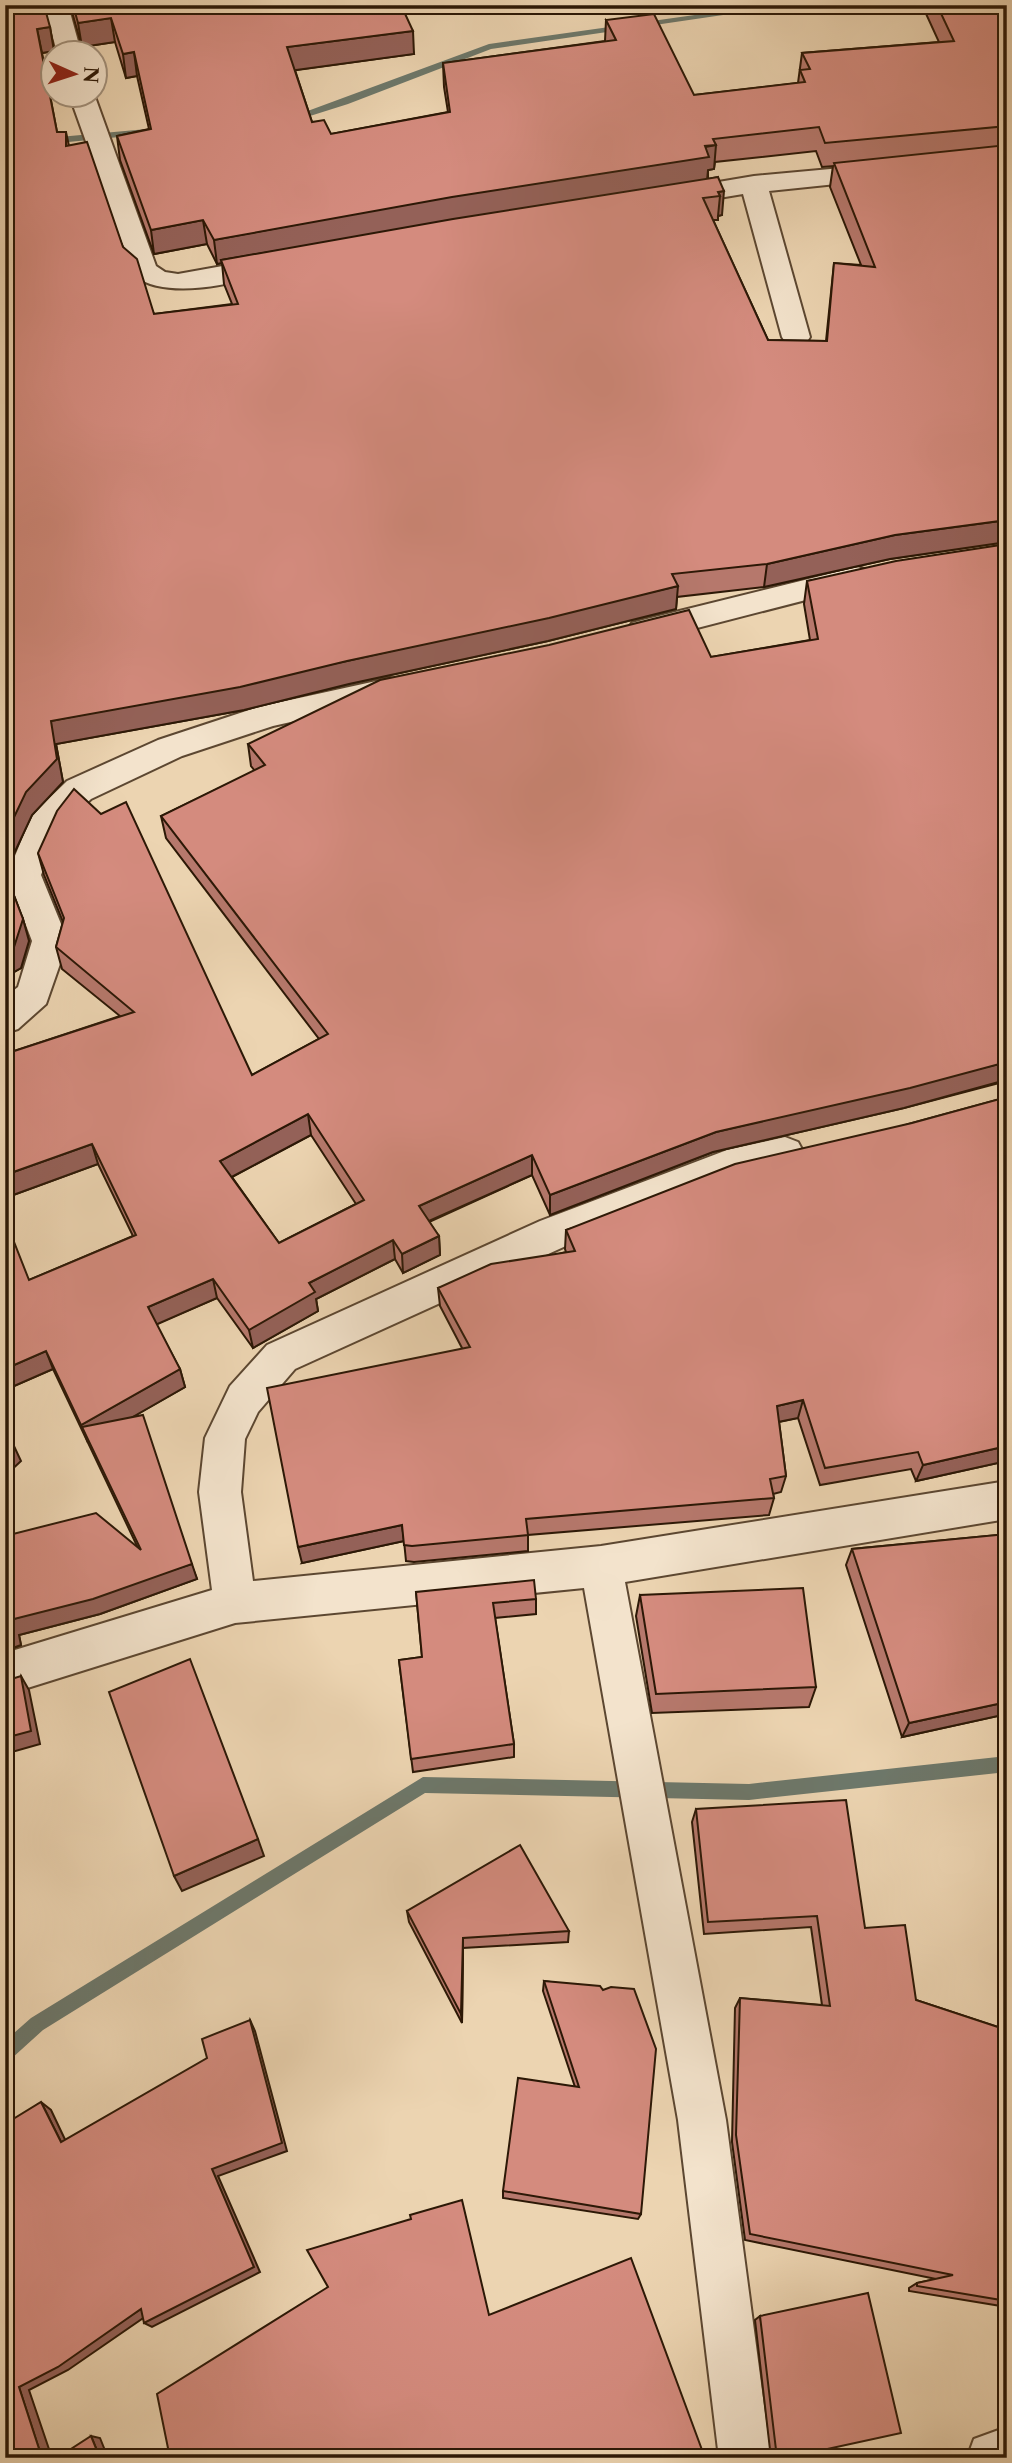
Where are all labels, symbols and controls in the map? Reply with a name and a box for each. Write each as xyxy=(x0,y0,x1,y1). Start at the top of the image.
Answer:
north arrow xyxy=(38,38,108,108)
text: N xyxy=(79,66,102,84)

